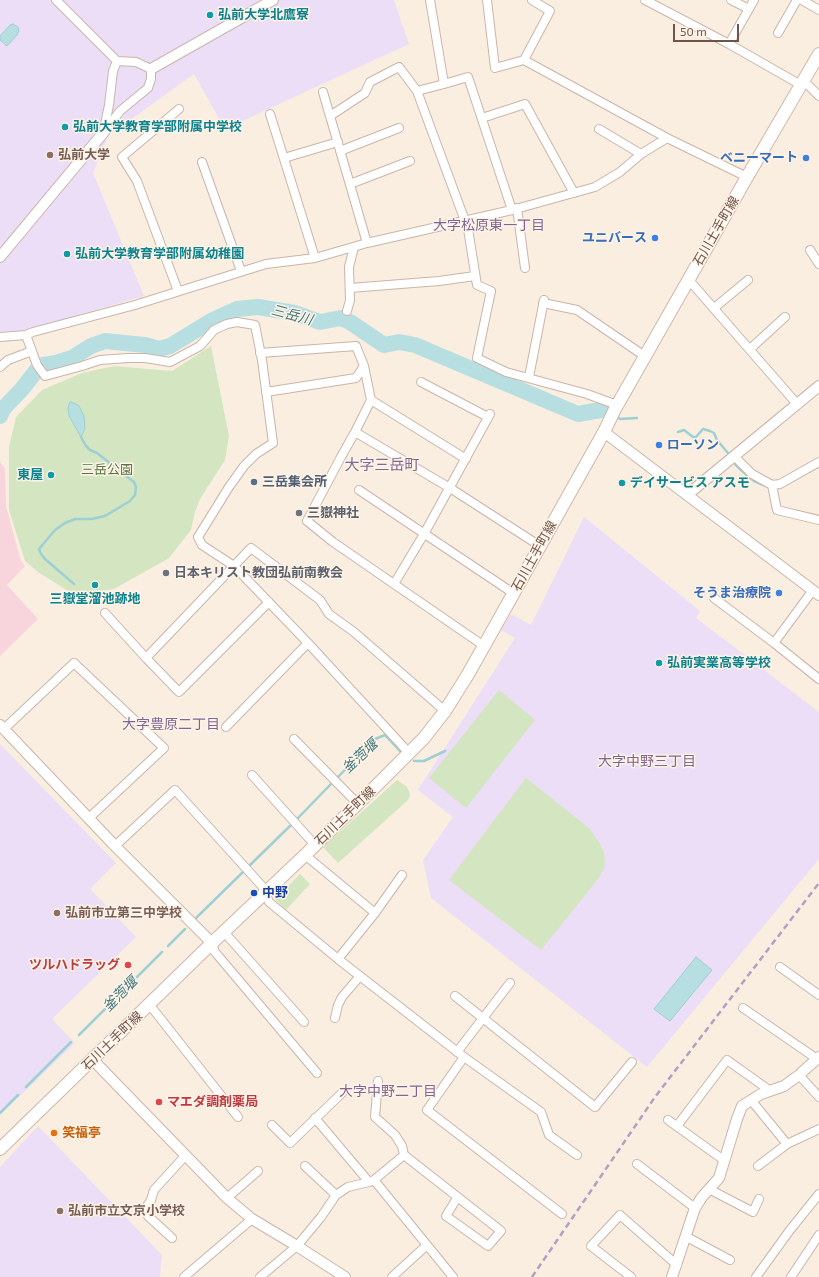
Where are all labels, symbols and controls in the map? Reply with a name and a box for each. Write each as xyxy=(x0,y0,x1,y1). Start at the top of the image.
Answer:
place label: 弘前大学北鷹寮 xyxy=(218,7,309,23)
marker: 弘前大学北鷹寮 xyxy=(205,10,215,20)
scale bar xyxy=(675,16,741,42)
text: 50 m xyxy=(680,24,707,38)
place label: 弘前大学教育学部附属中学校 xyxy=(73,119,242,135)
marker: 弘前大学教育学部附属中学校 xyxy=(60,122,70,132)
place label: 弘前大学 xyxy=(58,147,110,163)
marker: 弘前大学 xyxy=(45,150,55,160)
place label: ベニーマート xyxy=(720,150,798,166)
marker: ベニーマート xyxy=(801,153,811,163)
street label: 石川土手町線 xyxy=(690,193,742,269)
district label: 大字松原東一丁目 xyxy=(433,217,545,233)
place label: ユニバース xyxy=(582,230,647,246)
marker: ユニバース xyxy=(650,233,660,243)
place label: 弘前大学教育学部附属幼稚園 xyxy=(75,246,244,262)
marker: 弘前大学教育学部附属幼稚園 xyxy=(62,249,72,259)
water label: 三岳川 xyxy=(270,301,314,329)
place label: ローソン xyxy=(667,437,719,453)
marker: ローソン xyxy=(654,440,664,450)
district label: 大字三岳町 xyxy=(345,456,419,474)
park label: 三岳公園 xyxy=(81,462,133,478)
place label: 東屋 xyxy=(17,467,43,483)
marker: 東屋 xyxy=(46,470,56,480)
place label: 三岳集会所 xyxy=(262,474,327,490)
place label: デイサービス アスモ xyxy=(630,475,750,491)
marker: 三岳集会所 xyxy=(249,477,259,487)
marker: デイサービス アスモ xyxy=(617,478,627,488)
place label: 三嶽神社 xyxy=(307,505,359,521)
marker: 三嶽神社 xyxy=(294,508,304,518)
street label: 石川土手町線 xyxy=(508,518,560,594)
place label: 日本キリスト教団弘前南教会 xyxy=(174,565,343,581)
marker: 日本キリスト教団弘前南教会 xyxy=(161,568,171,578)
marker: 三嶽堂溜池跡地 xyxy=(90,580,100,590)
place label: そうま治療院 xyxy=(693,585,771,601)
marker: そうま治療院 xyxy=(774,588,784,598)
place label: 三嶽堂溜池跡地 xyxy=(50,591,140,607)
place label: 弘前実業高等学校 xyxy=(667,655,771,671)
marker: 弘前実業高等学校 xyxy=(654,658,664,668)
district label: 大字豊原二丁目 xyxy=(122,716,220,732)
water label: 釜萢堰 xyxy=(339,736,381,776)
district label: 大字中野三丁目 xyxy=(598,753,696,769)
street label: 石川土手町線 xyxy=(312,783,378,849)
place label: 中野 xyxy=(262,885,288,901)
marker: 中野 xyxy=(249,888,259,898)
place label: 弘前市立第三中学校 xyxy=(65,905,182,921)
marker: 弘前市立第三中学校 xyxy=(52,908,62,918)
place label: ツルハドラッグ xyxy=(29,957,120,973)
marker: ツルハドラッグ xyxy=(123,960,133,970)
water label: 釜萢堰 xyxy=(99,973,141,1015)
street label: 石川土手町線 xyxy=(79,1008,145,1074)
district label: 大字中野二丁目 xyxy=(339,1083,437,1099)
place label: マエダ調剤薬局 xyxy=(167,1094,258,1110)
marker: マエダ調剤薬局 xyxy=(154,1097,164,1107)
place label: 笑福亭 xyxy=(62,1125,101,1141)
marker: 笑福亭 xyxy=(49,1128,59,1138)
place label: 弘前市立文京小学校 xyxy=(68,1203,185,1219)
marker: 弘前市立文京小学校 xyxy=(55,1206,65,1216)

